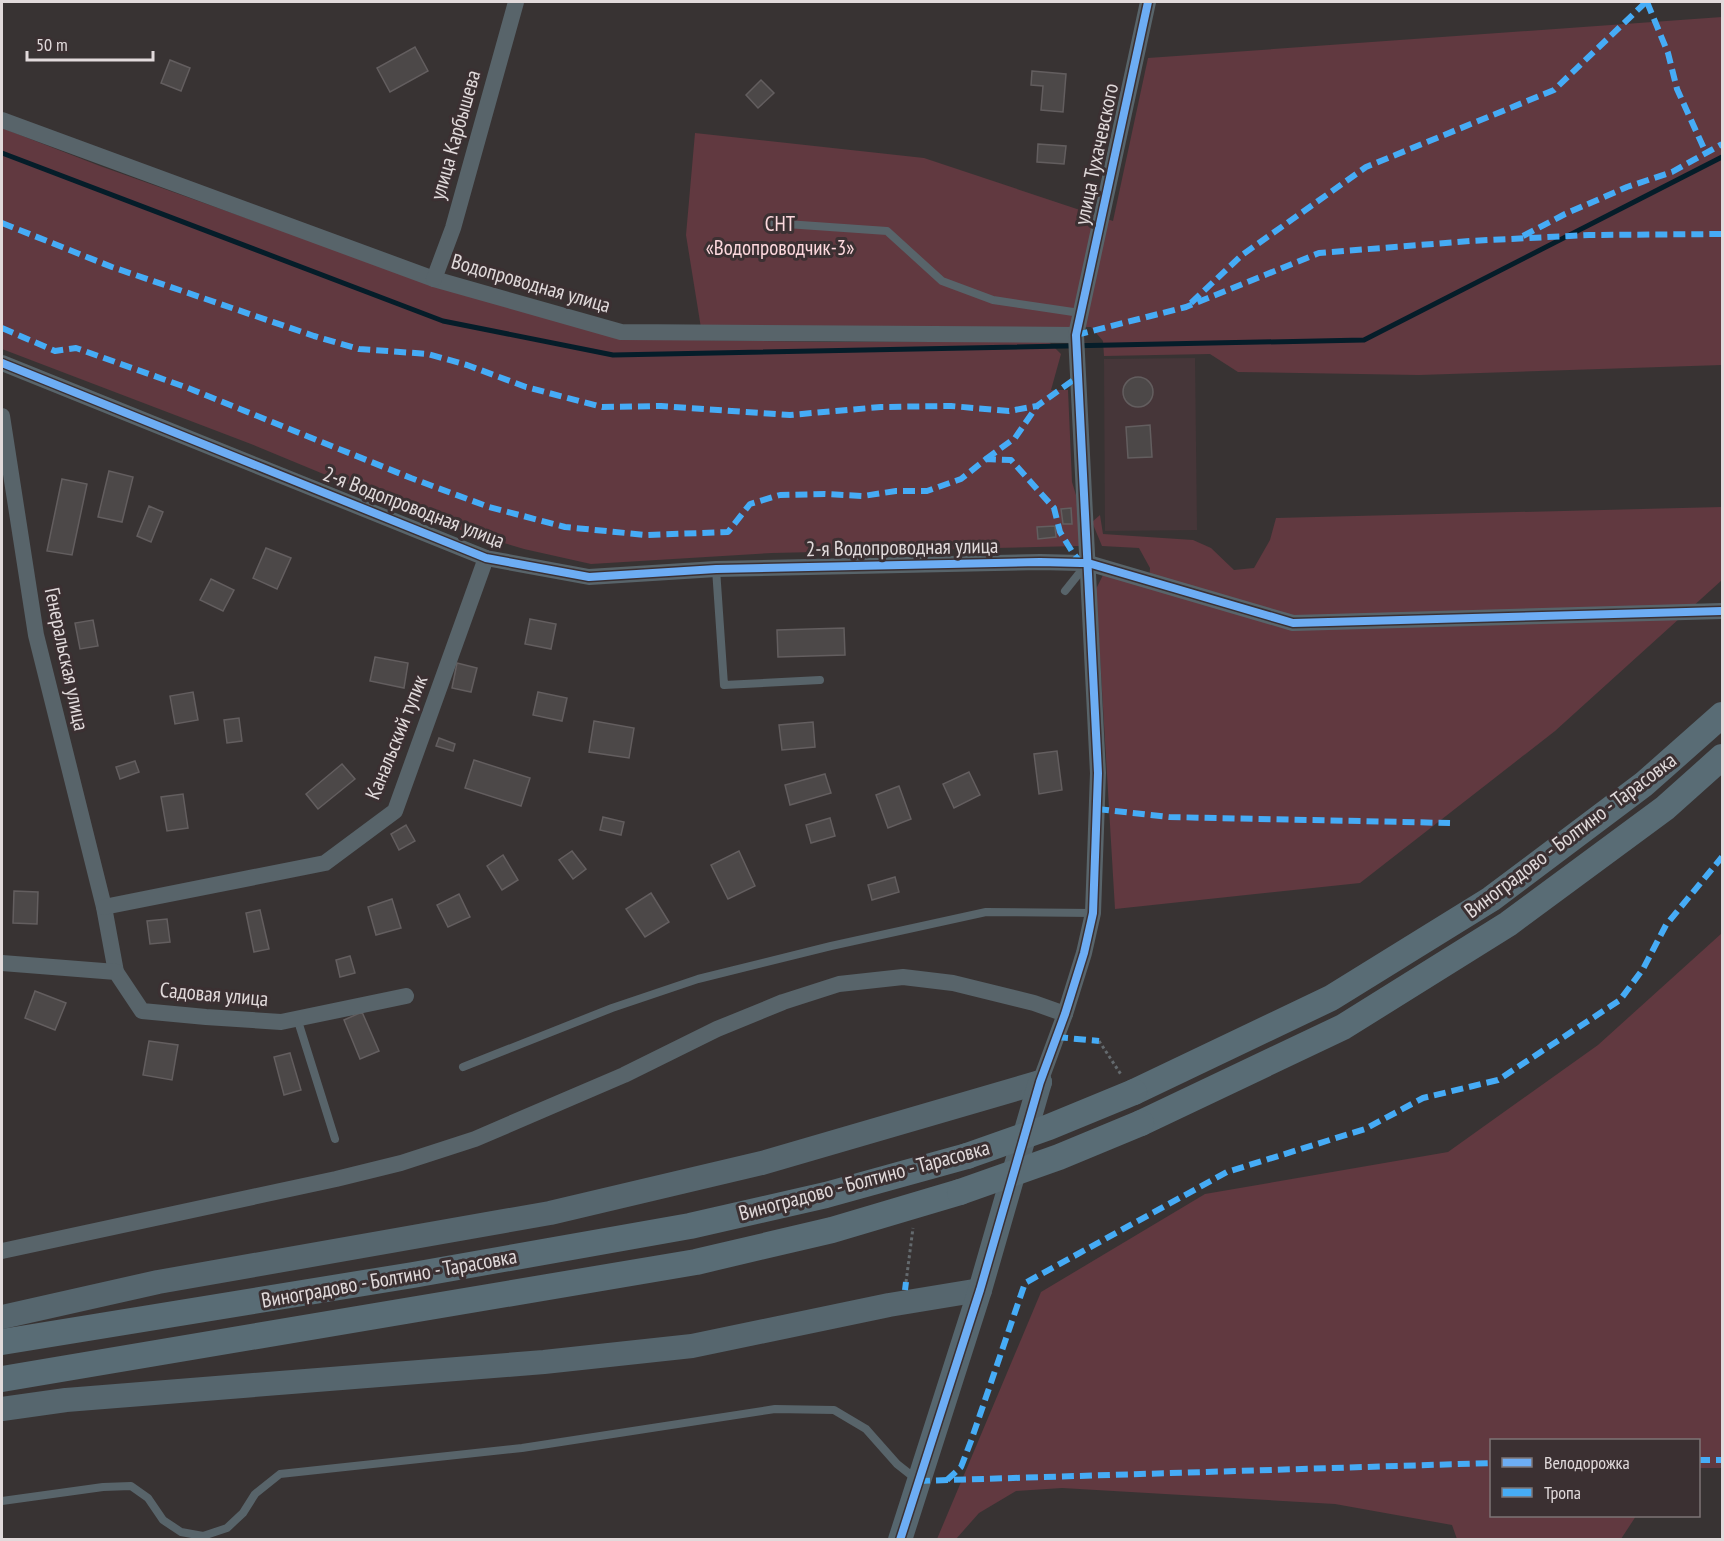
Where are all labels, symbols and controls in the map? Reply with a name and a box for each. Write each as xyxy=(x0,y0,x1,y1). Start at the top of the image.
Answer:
scale bar xyxy=(27,24,153,62)
text: 50 m xyxy=(36,33,68,56)
street label: улица Карбышева xyxy=(424,67,486,203)
street label: улица Тухачевского xyxy=(1068,81,1124,227)
park label: СНТ «Водопроводчик-3» xyxy=(706,210,854,261)
street label: Водопроводная улица xyxy=(448,247,614,319)
street label: 2-я Водопроводная улица xyxy=(319,460,509,554)
street label: 2-я Водопроводная улица xyxy=(806,532,998,562)
street label: Генеральская улица xyxy=(39,585,95,733)
street label: Канальский тупик xyxy=(359,671,433,803)
street label: Виноградово - Болтино - Тарасовка xyxy=(1459,746,1681,924)
street label: Садовая улица xyxy=(159,976,269,1012)
street label: Виноградово - Болтино - Тарасовка xyxy=(735,1133,993,1227)
street label: Виноградово - Болтино - Тарасовка xyxy=(259,1242,519,1314)
legend xyxy=(1490,1439,1700,1517)
text: Велодорожка xyxy=(1544,1451,1630,1474)
text: Тропа xyxy=(1544,1481,1581,1504)

